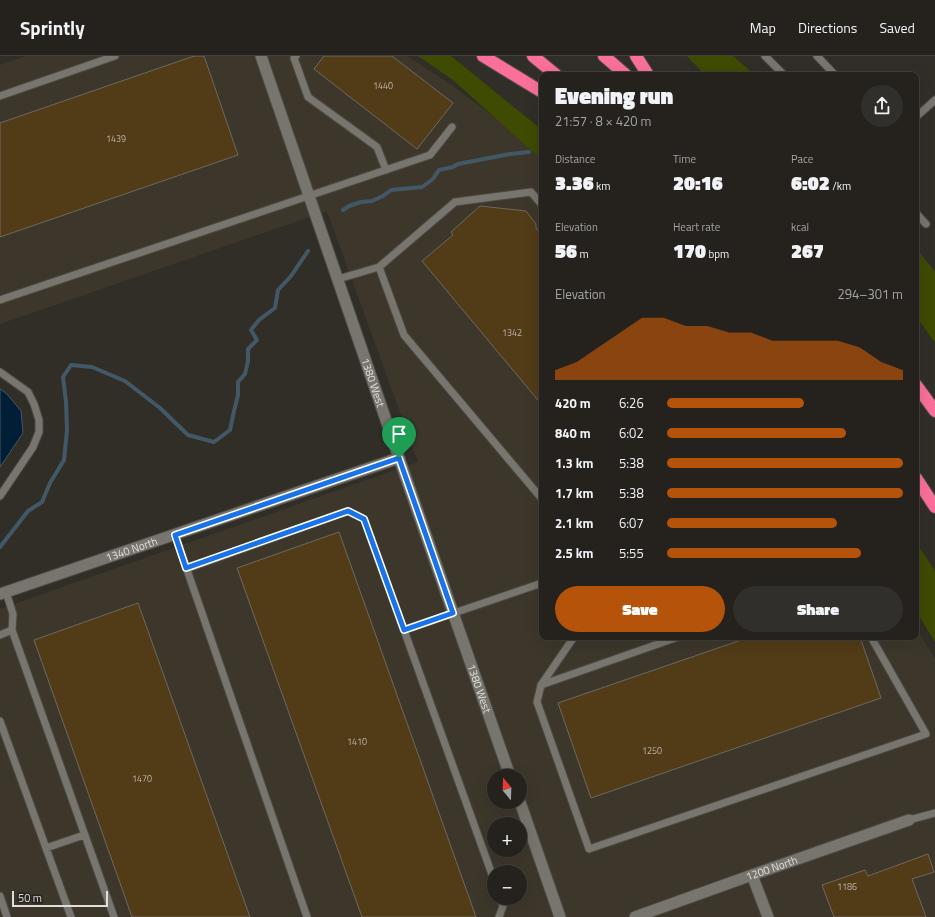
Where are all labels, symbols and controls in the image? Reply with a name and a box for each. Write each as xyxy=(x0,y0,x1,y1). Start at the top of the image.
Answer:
text: Sprintly xyxy=(20,13,85,42)
text: Map xyxy=(750,17,776,38)
text: Directions xyxy=(798,17,857,38)
text: Saved xyxy=(879,17,915,38)
house number: 1440 xyxy=(373,79,393,92)
text: Evening run xyxy=(555,79,673,113)
button: share xyxy=(861,85,903,127)
text: 21:57 · 8 × 420 m xyxy=(555,111,651,131)
house number: 1439 xyxy=(106,132,126,145)
text: Distance xyxy=(555,151,595,167)
text: Time xyxy=(673,151,696,167)
text: Pace xyxy=(791,151,813,167)
text: 3.36 xyxy=(555,167,594,198)
text: 20:16 xyxy=(673,167,723,198)
text: 6:02 xyxy=(791,167,830,198)
text: km xyxy=(594,178,611,194)
text: /km xyxy=(830,178,851,194)
text: Elevation xyxy=(555,219,598,235)
text: Heart rate xyxy=(673,219,720,235)
text: kcal xyxy=(791,219,809,235)
text: 56 xyxy=(555,235,577,266)
text: 170 xyxy=(673,235,706,266)
text: 267 xyxy=(791,235,824,266)
text: m xyxy=(577,246,589,262)
text: bpm xyxy=(706,246,729,262)
text: Elevation xyxy=(555,284,606,304)
text: 294–301 m xyxy=(837,284,903,304)
house number: 1342 xyxy=(502,326,522,339)
street label: 1380 West xyxy=(357,355,389,409)
text: 420 m xyxy=(555,393,591,413)
text: 6:26 xyxy=(619,393,644,413)
pin xyxy=(382,417,416,458)
icon: arrive xyxy=(388,423,410,445)
text: 840 m xyxy=(555,423,591,443)
text: 6:02 xyxy=(619,423,644,443)
text: 1.3 km xyxy=(555,453,593,473)
text: 5:38 xyxy=(619,453,644,473)
text: 1.7 km xyxy=(555,483,593,503)
text: 5:38 xyxy=(619,483,644,503)
text: 2.1 km xyxy=(555,513,593,533)
text: 6:07 xyxy=(619,513,644,533)
street label: 1340 North xyxy=(103,533,160,565)
text: 2.5 km xyxy=(555,543,593,563)
text: 5:55 xyxy=(619,543,644,563)
button: Save xyxy=(555,586,725,632)
button: Share xyxy=(733,586,903,632)
street label: 1380 West xyxy=(463,662,495,715)
house number: 1410 xyxy=(347,735,367,748)
house number: 1250 xyxy=(642,744,662,757)
north arrow xyxy=(487,769,527,809)
map controls xyxy=(487,769,527,905)
house number: 1470 xyxy=(132,772,152,785)
button: + xyxy=(487,817,527,857)
street label: 1200 North xyxy=(743,852,800,885)
button: − xyxy=(487,865,527,905)
house number: 1186 xyxy=(837,880,857,893)
scale bar xyxy=(12,889,108,908)
text: 50 m xyxy=(18,890,42,906)

